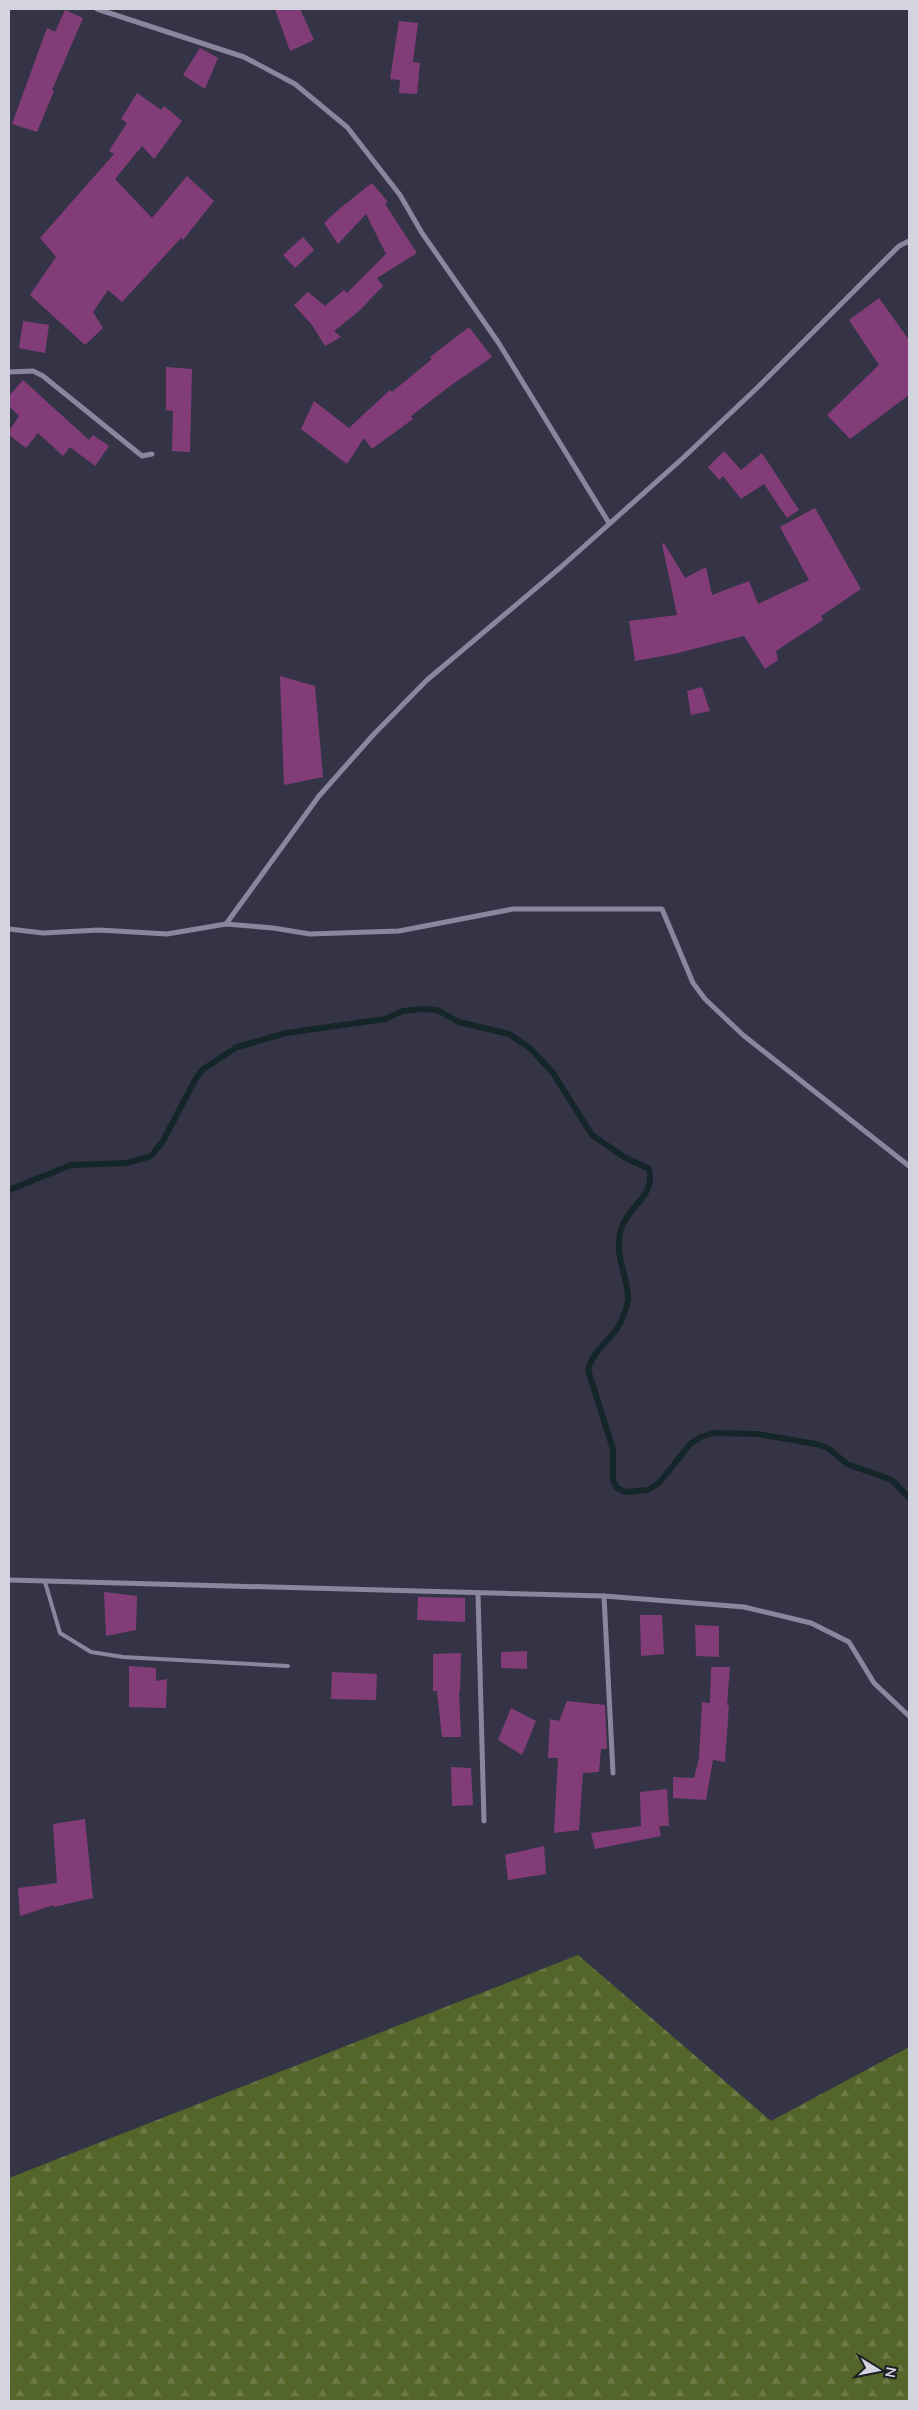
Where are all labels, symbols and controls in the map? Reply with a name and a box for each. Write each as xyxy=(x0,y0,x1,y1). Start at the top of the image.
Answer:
north arrow xyxy=(853,2345,903,2395)
text: N xyxy=(881,2365,901,2379)

